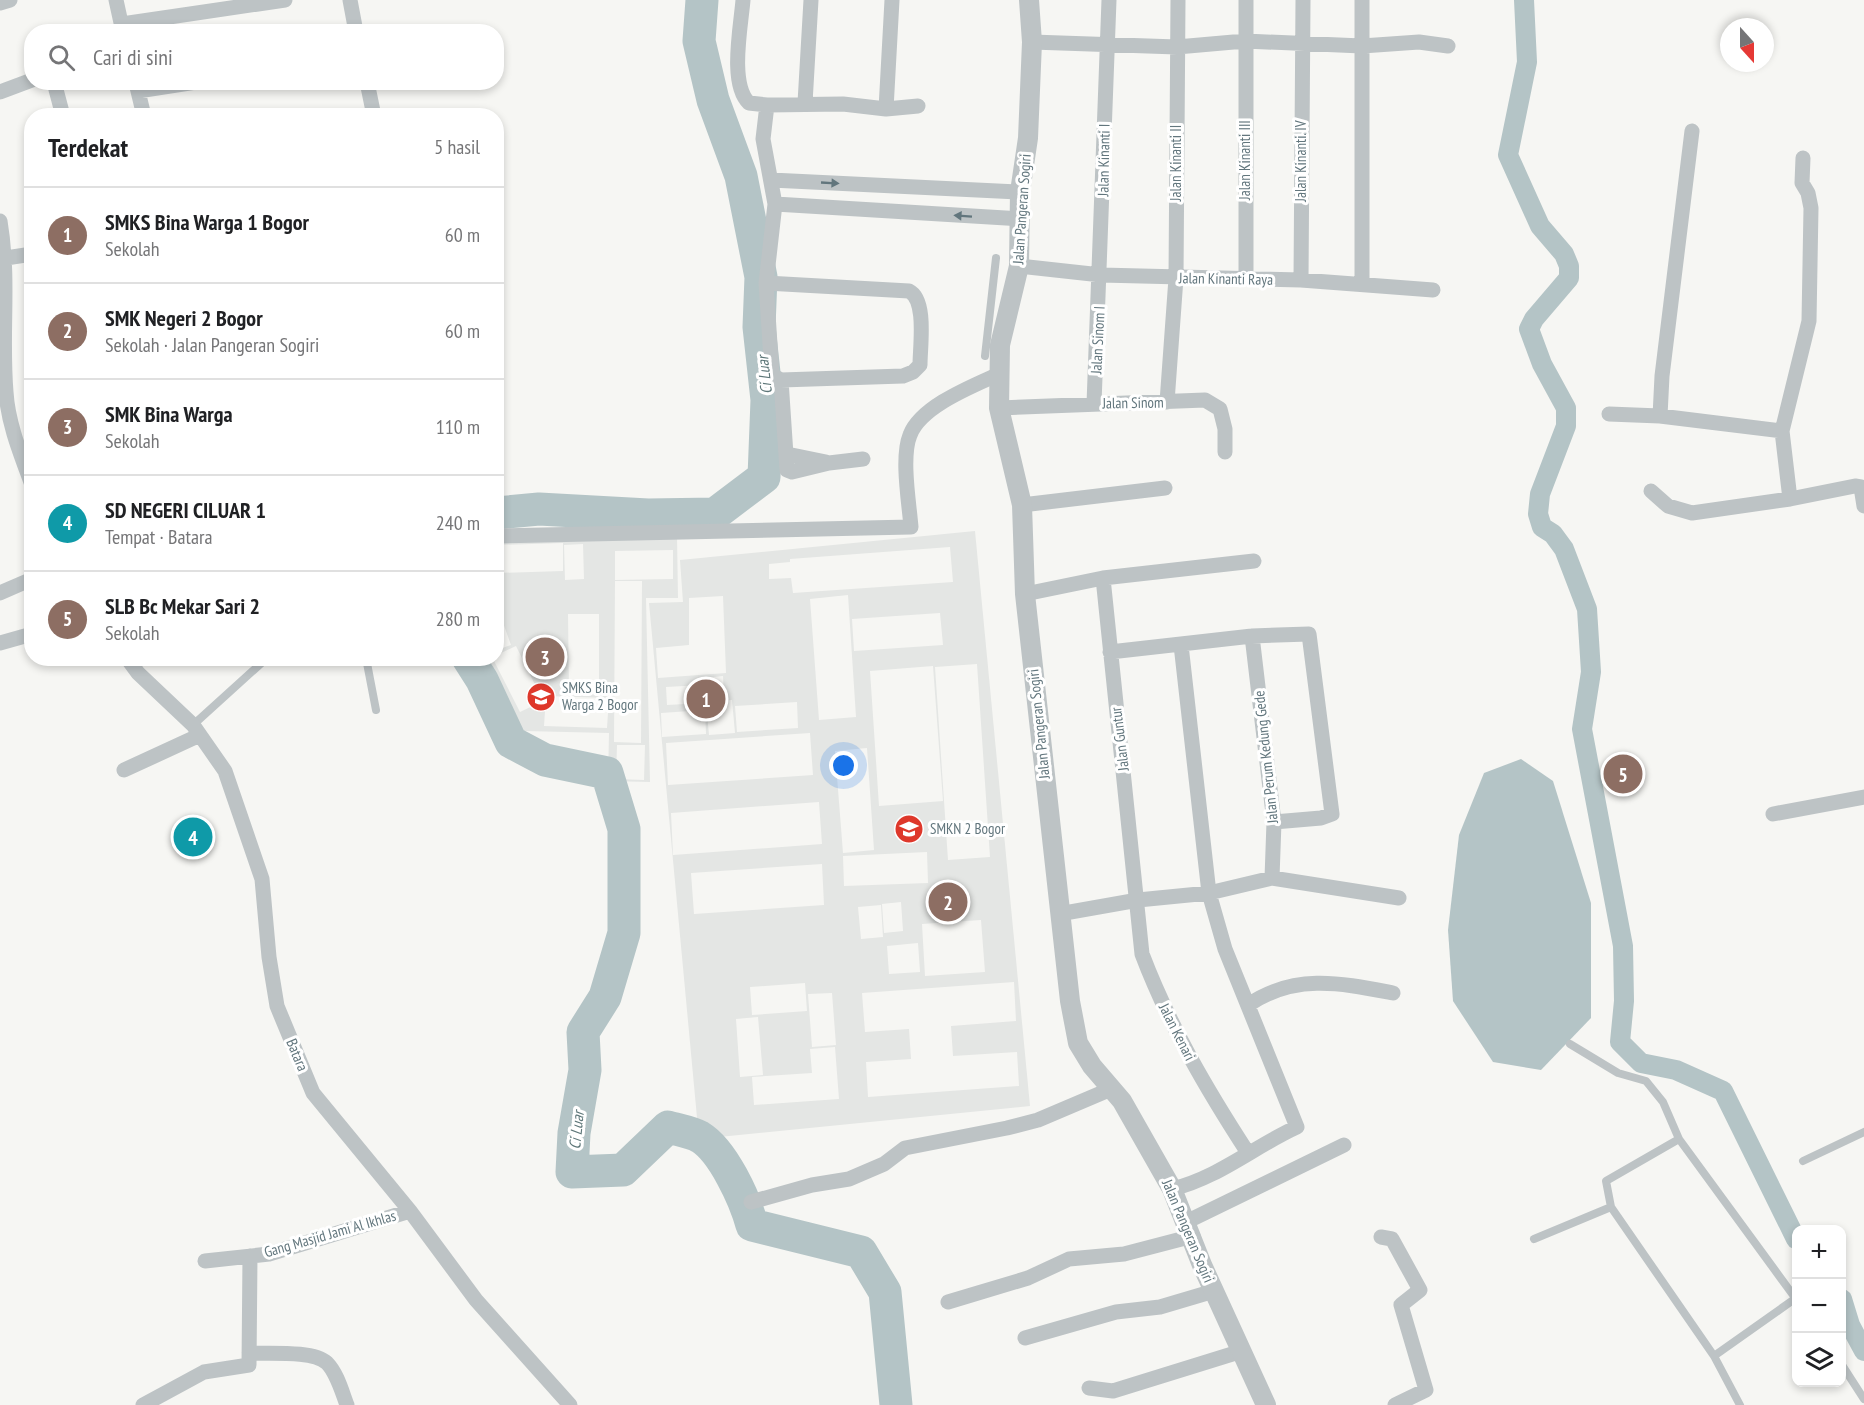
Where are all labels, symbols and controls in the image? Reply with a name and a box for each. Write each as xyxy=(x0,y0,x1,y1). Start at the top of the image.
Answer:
north arrow xyxy=(1720,18,1774,72)
search box xyxy=(24,24,504,90)
icon: search xyxy=(45,41,78,74)
text: Cari di sini xyxy=(93,43,173,71)
street label: Jalan Kinanti III xyxy=(1235,120,1254,201)
street label: Jalan Kinanti. IV xyxy=(1291,120,1310,203)
street label: Jalan Kinanti I xyxy=(1093,123,1114,198)
street label: Jalan Kinanti II xyxy=(1166,125,1185,202)
text: Terdekat xyxy=(48,131,128,164)
text: 5 hasil xyxy=(434,134,480,160)
street label: Jalan Pangeran Sogiri xyxy=(1008,153,1035,266)
one-way arrow xyxy=(820,178,839,187)
text: SMKS Bina Warga 1 Bogor xyxy=(105,208,309,236)
one-way arrow xyxy=(954,211,973,220)
text: 1 xyxy=(63,222,72,248)
text: 60 m xyxy=(445,222,480,248)
text: Sekolah xyxy=(105,236,159,262)
street label: Jalan Kinanti Raya xyxy=(1178,268,1273,289)
text: SMK Negeri 2 Bogor xyxy=(105,304,263,332)
street label: Jalan Sinom I xyxy=(1086,305,1109,375)
text: 2 xyxy=(63,318,72,344)
text: 60 m xyxy=(445,318,480,344)
text: Sekolah · Jalan Pangeran Sogiri xyxy=(105,332,319,358)
water label: Ci Luar xyxy=(752,352,776,395)
street label: Jalan Sinom xyxy=(1101,392,1164,413)
text: SMK Bina Warga xyxy=(105,400,233,428)
text: 3 xyxy=(63,414,72,440)
text: 110 m xyxy=(436,414,480,440)
text: Sekolah xyxy=(105,428,159,454)
text: SD NEGERI CILUAR 1 xyxy=(105,496,266,524)
text: 4 xyxy=(63,510,72,536)
text: 240 m xyxy=(436,510,480,536)
text: Tempat · Batara xyxy=(105,524,213,550)
text: SLB Bc Mekar Sari 2 xyxy=(105,592,260,620)
text: 5 xyxy=(63,606,72,632)
text: 280 m xyxy=(436,606,480,632)
text: Sekolah xyxy=(105,620,159,646)
pin: 3 xyxy=(526,634,564,680)
street label: Jalan Pangeran Sogiri xyxy=(1023,668,1054,781)
pin: 1 xyxy=(686,676,726,722)
place label: SMKS Bina Warga 2 Bogor xyxy=(562,678,639,714)
school or university icon: SMKS Bina Warga 2 Bogor xyxy=(525,681,557,713)
street label: Jalan Perum Kedung Gede xyxy=(1249,690,1282,825)
street label: Jalan Guntur xyxy=(1106,705,1133,773)
your location xyxy=(829,751,858,780)
pin: 5 xyxy=(1604,752,1642,796)
school or university icon: SMKN 2 Bogor xyxy=(893,813,925,845)
pin: 4 xyxy=(174,814,212,860)
place label: SMKN 2 Bogor xyxy=(930,819,1006,838)
pin: 2 xyxy=(928,880,968,924)
street label: Jalan Kenari xyxy=(1154,999,1200,1064)
street label: Batara xyxy=(282,1036,313,1074)
water label: Ci Luar xyxy=(564,1107,588,1150)
street label: Jalan Pangeran Sogiri xyxy=(1158,1175,1219,1285)
street label: Gang Masjid Jami Al Ikhlas xyxy=(262,1206,398,1261)
map controls xyxy=(1792,1225,1846,1387)
button: + xyxy=(1792,1225,1846,1279)
button: − xyxy=(1792,1279,1846,1333)
button: layers xyxy=(1792,1333,1846,1387)

